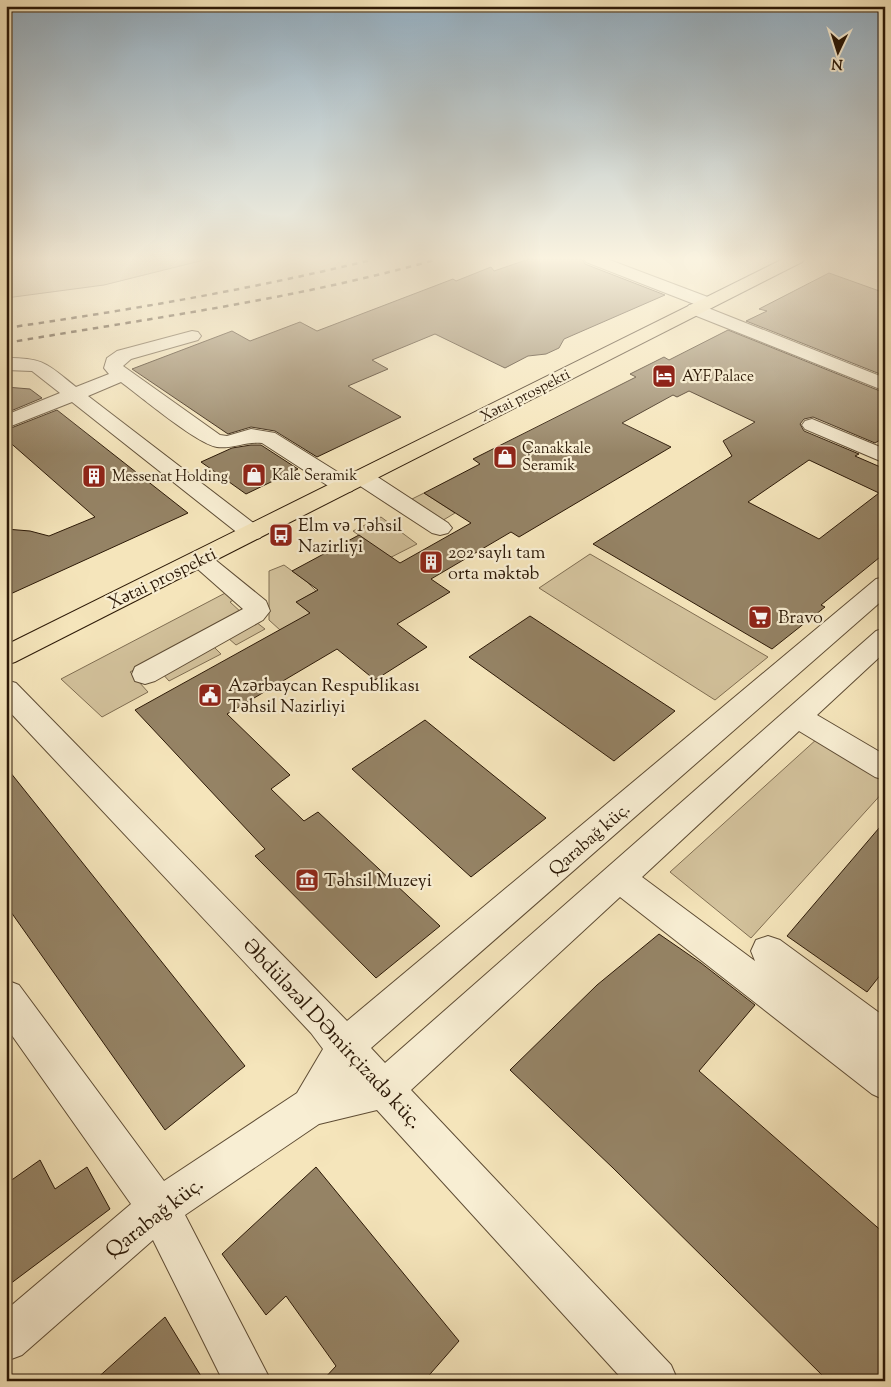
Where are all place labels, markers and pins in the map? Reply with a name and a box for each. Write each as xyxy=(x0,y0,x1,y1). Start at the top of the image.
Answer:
hotel icon: AYF Palace xyxy=(651,363,677,389)
place label: AYF Palace xyxy=(682,367,754,388)
place label: Çanakkale Seramik xyxy=(522,439,591,477)
shop icon: Çanakkale Seramik xyxy=(492,444,518,470)
shop icon: Kale Seramik xyxy=(241,462,267,488)
building icon: Messenat Holding xyxy=(81,463,107,489)
place label: Kale Seramik xyxy=(272,466,357,487)
place label: Messenat Holding xyxy=(112,467,228,488)
place label: Elm və Təhsil Nazirliyi xyxy=(298,514,402,561)
bus stop icon: Elm və Təhsil Nazirliyi xyxy=(268,522,294,548)
place label: 202 saylı tam orta məktəb xyxy=(448,541,545,588)
building icon: 202 saylı tam orta məktəb xyxy=(418,549,444,575)
supermarket icon: Bravo xyxy=(747,604,773,630)
place label: Bravo xyxy=(778,606,823,632)
place label: Azərbaycan Respublikası Təhsil Nazirliyi xyxy=(228,674,420,721)
public building icon: Azərbaycan Respublikası Təhsil Nazirliyi xyxy=(197,682,223,708)
museum icon: Təhsil Muzeyi xyxy=(294,867,320,893)
place label: Təhsil Muzeyi xyxy=(324,869,432,895)

